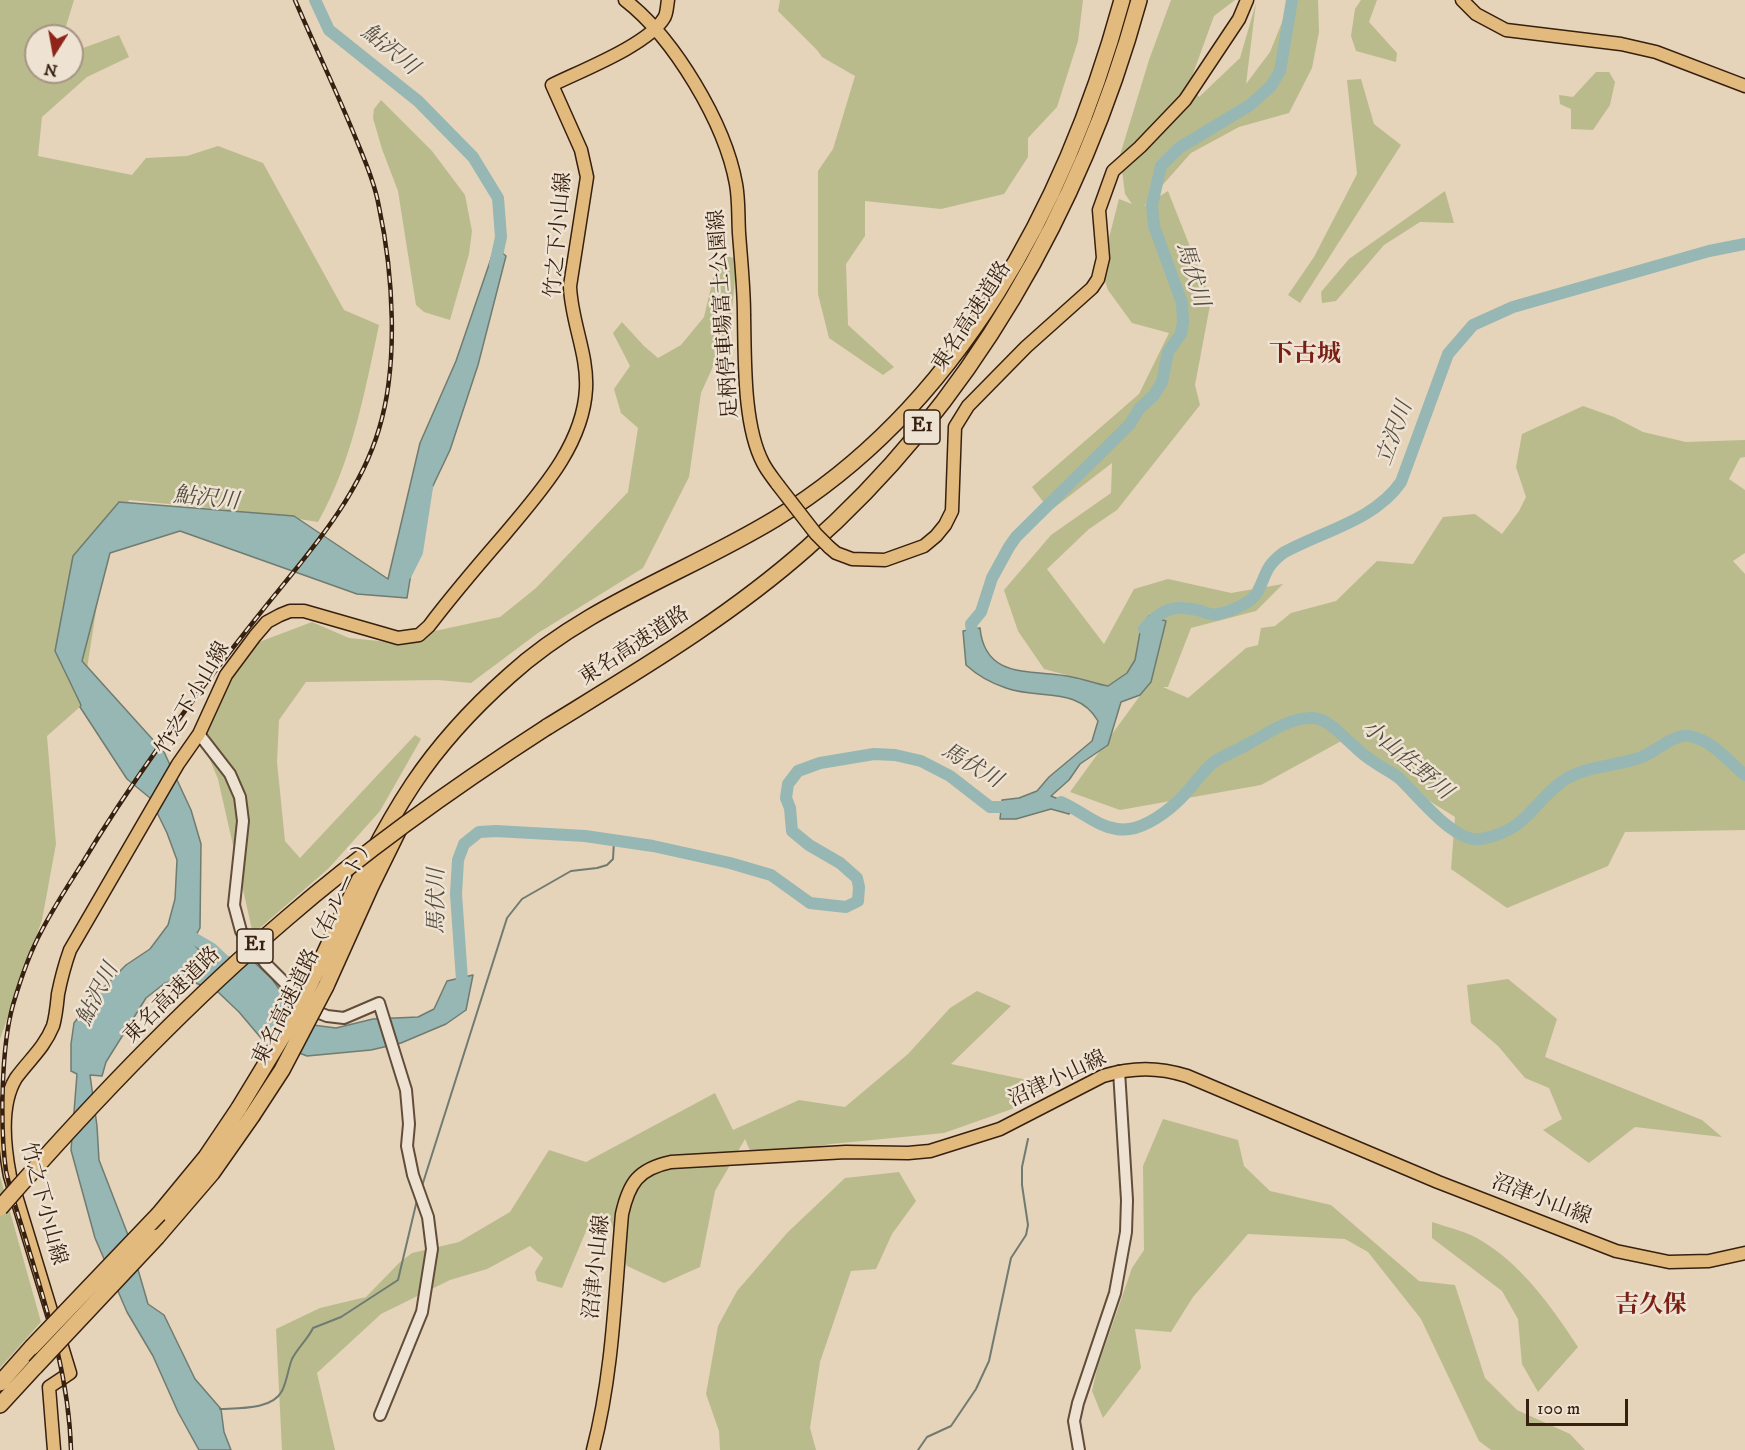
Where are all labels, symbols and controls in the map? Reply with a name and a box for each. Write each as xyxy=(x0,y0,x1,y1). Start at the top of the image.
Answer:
water label: 鮎沢川 xyxy=(355,20,423,82)
north arrow xyxy=(24,24,84,84)
text: N xyxy=(43,59,59,81)
street label: 竹之下小山線 xyxy=(542,171,578,299)
street label: 足柄停車場富士公園線 xyxy=(705,208,745,420)
water label: 馬伏川 xyxy=(1169,240,1213,310)
street label: 東名高速道路 xyxy=(928,257,1018,377)
district label: 下古城 xyxy=(1269,342,1341,370)
water label: 立沢川 xyxy=(1372,398,1420,470)
road number: E1 xyxy=(904,410,940,444)
water label: 鮎沢川 xyxy=(172,483,240,517)
street label: 東名高速道路 xyxy=(575,602,695,692)
street label: 竹之下小山線 xyxy=(152,638,236,760)
water label: 小山佐野川 xyxy=(1355,716,1457,806)
water label: 馬伏川 xyxy=(936,739,1006,795)
street label: 東名高速道路（右ルート） xyxy=(248,832,382,1070)
water label: 馬伏川 xyxy=(425,868,451,934)
road number: E1 xyxy=(237,929,273,963)
street label: 東名高速道路 xyxy=(120,943,226,1049)
water label: 鮎沢川 xyxy=(72,960,126,1030)
street label: 沼津小山線 xyxy=(1005,1046,1111,1114)
street label: 竹之下小山線 xyxy=(14,1140,70,1268)
street label: 沼津小山線 xyxy=(1487,1170,1595,1232)
street label: 沼津小山線 xyxy=(580,1213,616,1321)
district label: 吉久保 xyxy=(1615,1293,1687,1321)
scale bar xyxy=(1529,1387,1631,1425)
text: 100 m xyxy=(1537,1398,1580,1420)

